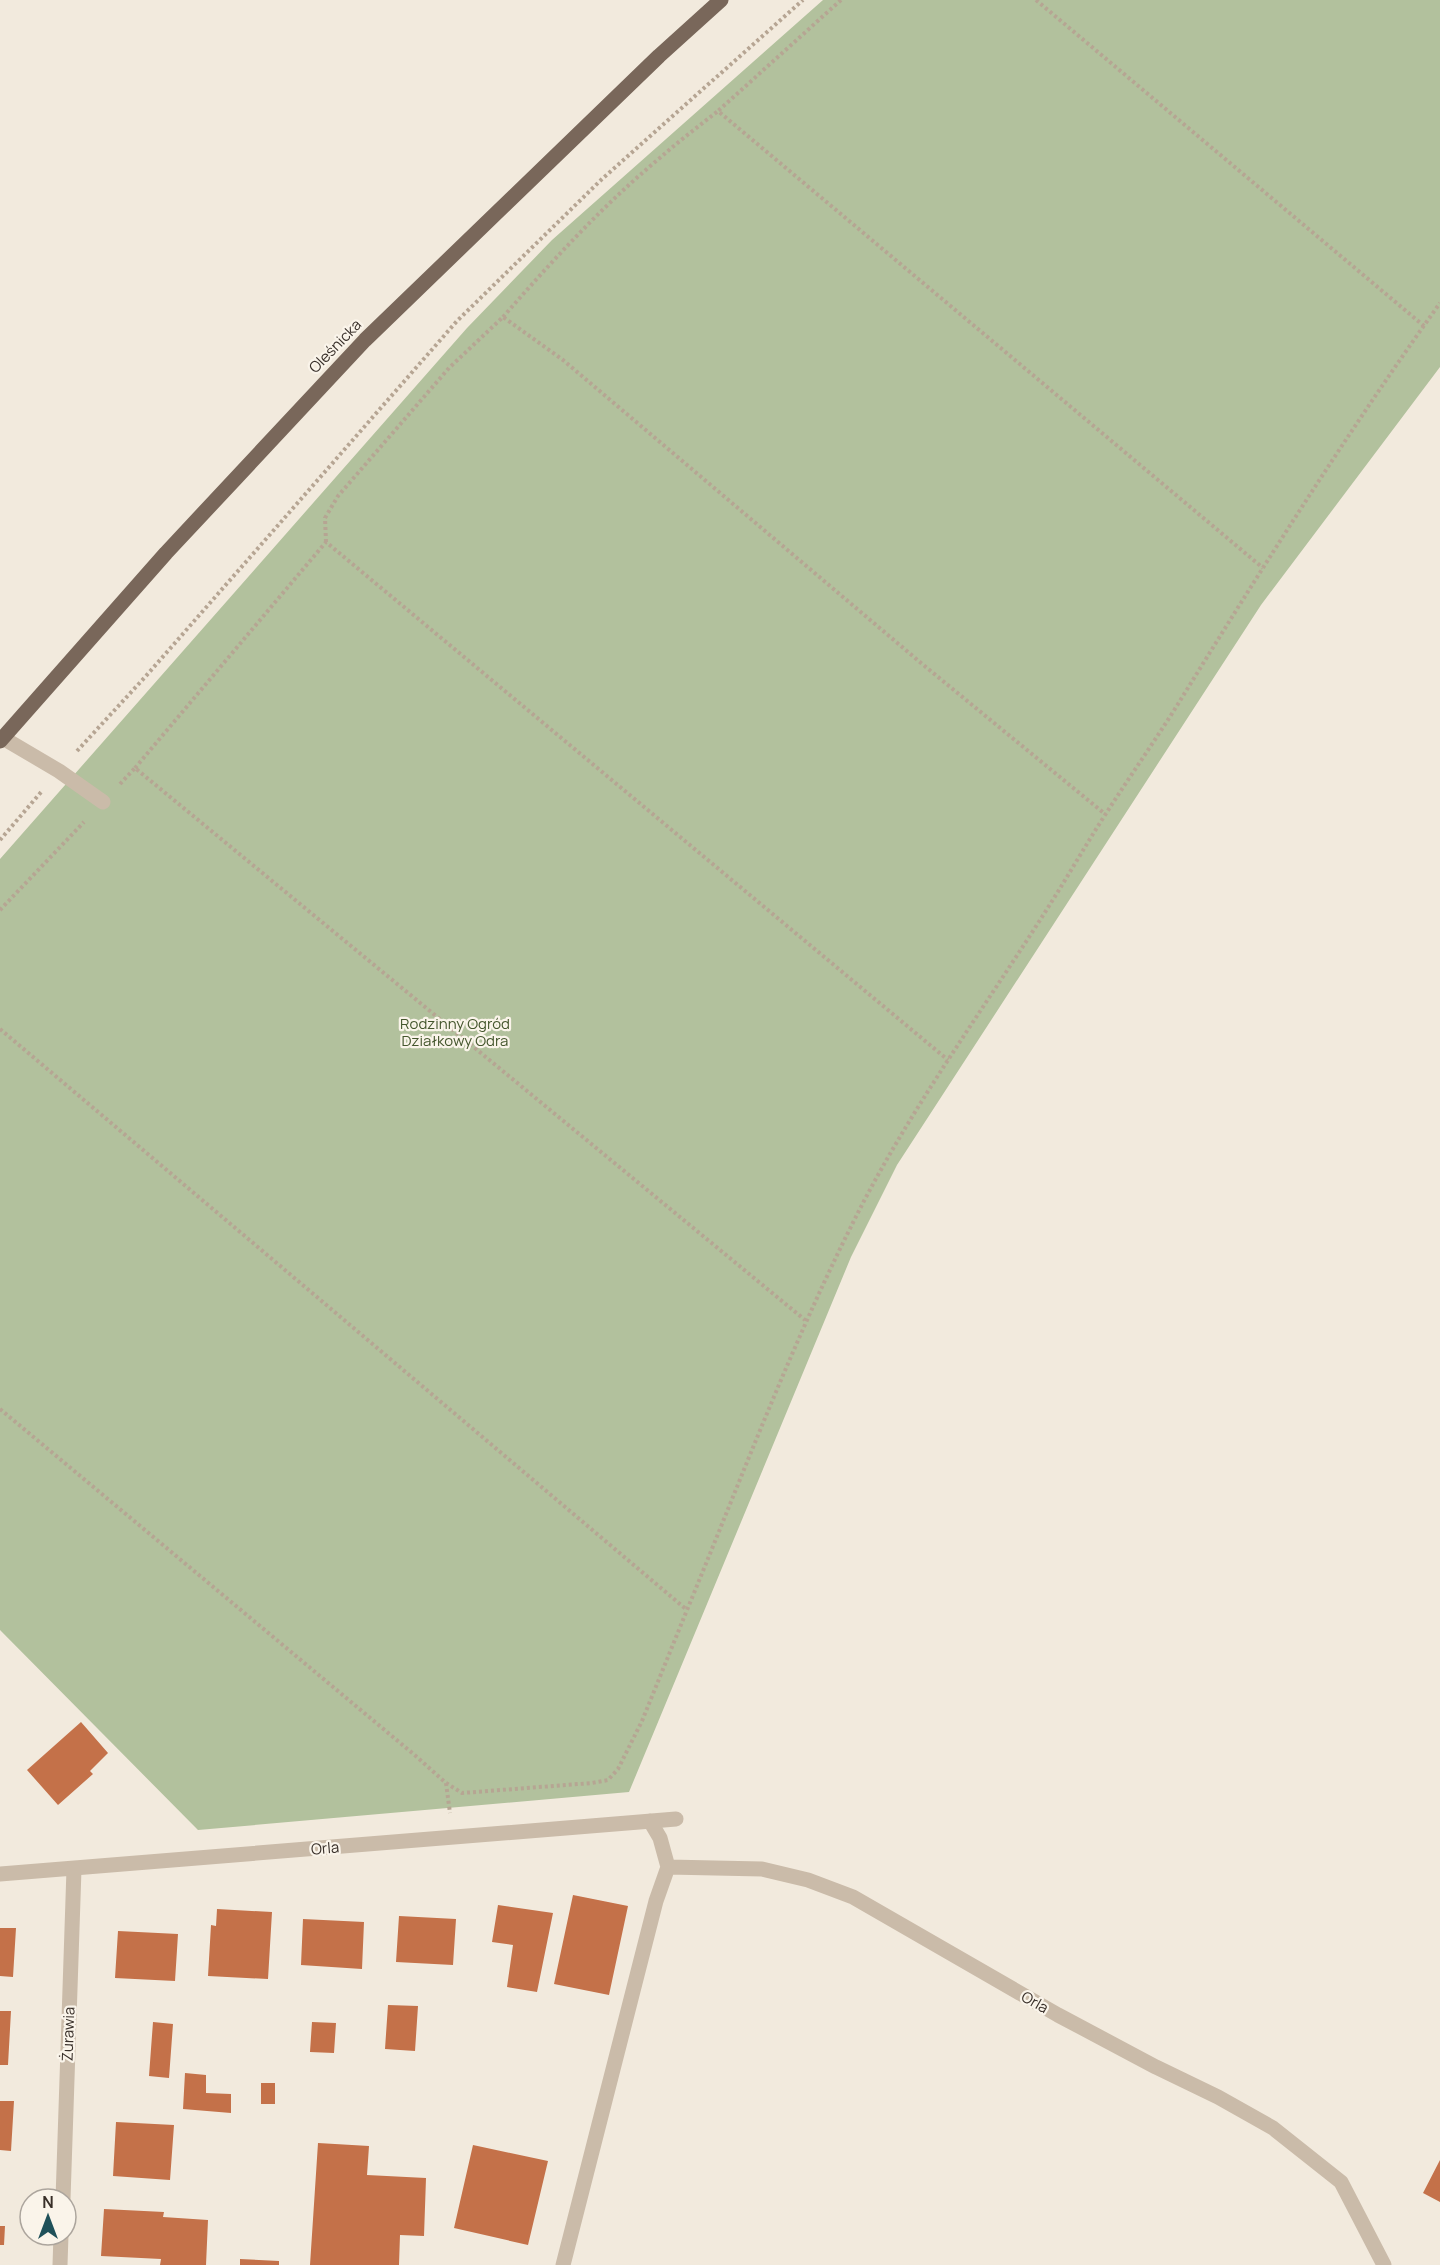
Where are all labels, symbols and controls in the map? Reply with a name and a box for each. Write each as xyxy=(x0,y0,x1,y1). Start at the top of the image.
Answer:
street label: Oleśnicka xyxy=(304,314,366,378)
park label: Rodzinny Ogród Działkowy Odra xyxy=(400,1013,510,1051)
street label: Orla xyxy=(310,1836,340,1860)
street label: Orla xyxy=(1018,1986,1052,2018)
street label: Żurawia xyxy=(57,2006,79,2062)
north arrow xyxy=(18,2187,78,2247)
text: N xyxy=(42,2191,54,2213)

